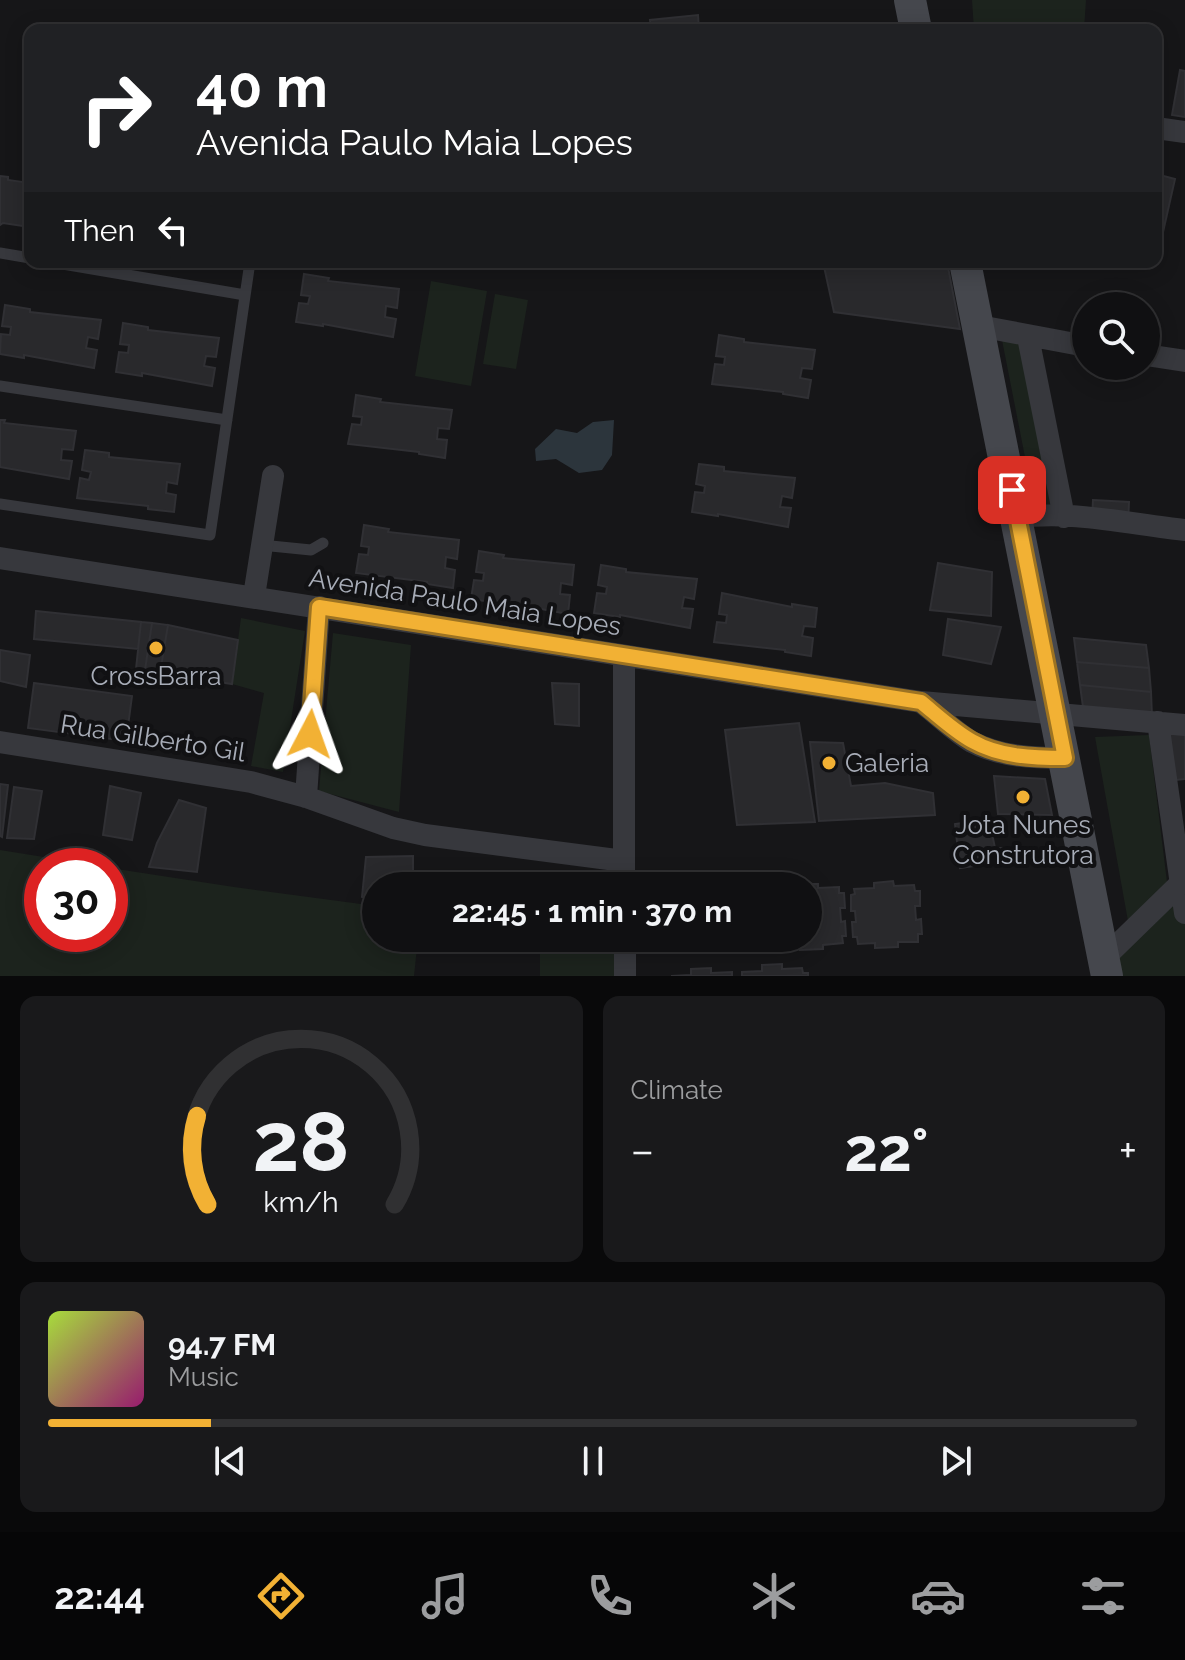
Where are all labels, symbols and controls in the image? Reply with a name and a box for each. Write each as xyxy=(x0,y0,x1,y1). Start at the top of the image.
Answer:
text: 40 m xyxy=(196,54,328,120)
icon: right xyxy=(64,56,168,160)
text: Avenida Paulo Maia Lopes xyxy=(196,121,633,163)
icon: left xyxy=(151,208,195,252)
text: Then xyxy=(64,213,135,248)
map controls xyxy=(1072,292,1160,380)
button: search xyxy=(1072,292,1160,380)
pin xyxy=(978,456,1046,524)
icon: arrive xyxy=(990,468,1034,512)
street label: Avenida Paulo Maia Lopes xyxy=(307,563,623,641)
marker: CrossBarra xyxy=(147,639,165,657)
place label: CrossBarra xyxy=(91,661,221,691)
position arrow xyxy=(268,692,352,776)
street label: Rua Gilberto Gil xyxy=(58,709,248,768)
place label: Galeria xyxy=(845,748,929,778)
marker: Galeria xyxy=(820,754,838,772)
marker: Jota Nunes Construtora xyxy=(1014,788,1032,806)
place label: Jota Nunes Construtora xyxy=(952,810,1094,870)
speed limit sign: 30 xyxy=(24,848,128,952)
text: 22:45 · 1 min · 370 m xyxy=(452,894,732,929)
text: Climate xyxy=(631,1075,723,1105)
text: 28 xyxy=(253,1093,350,1190)
text: 22° xyxy=(844,1115,929,1185)
text: − xyxy=(631,1125,654,1176)
text: + xyxy=(1119,1125,1137,1176)
text: km/h xyxy=(264,1185,339,1219)
text: 94.7 FM xyxy=(168,1327,276,1362)
text: Music xyxy=(168,1362,239,1392)
icon: previous xyxy=(208,1439,252,1483)
icon: pause xyxy=(571,1439,615,1483)
icon: next xyxy=(934,1439,978,1483)
icon: directions xyxy=(253,1568,309,1624)
icon: music xyxy=(417,1568,473,1624)
icon: phone xyxy=(582,1568,638,1624)
icon: climate xyxy=(746,1568,802,1624)
icon: car xyxy=(910,1568,966,1624)
icon: filters xyxy=(1075,1568,1131,1624)
text: 22:44 xyxy=(54,1575,145,1617)

